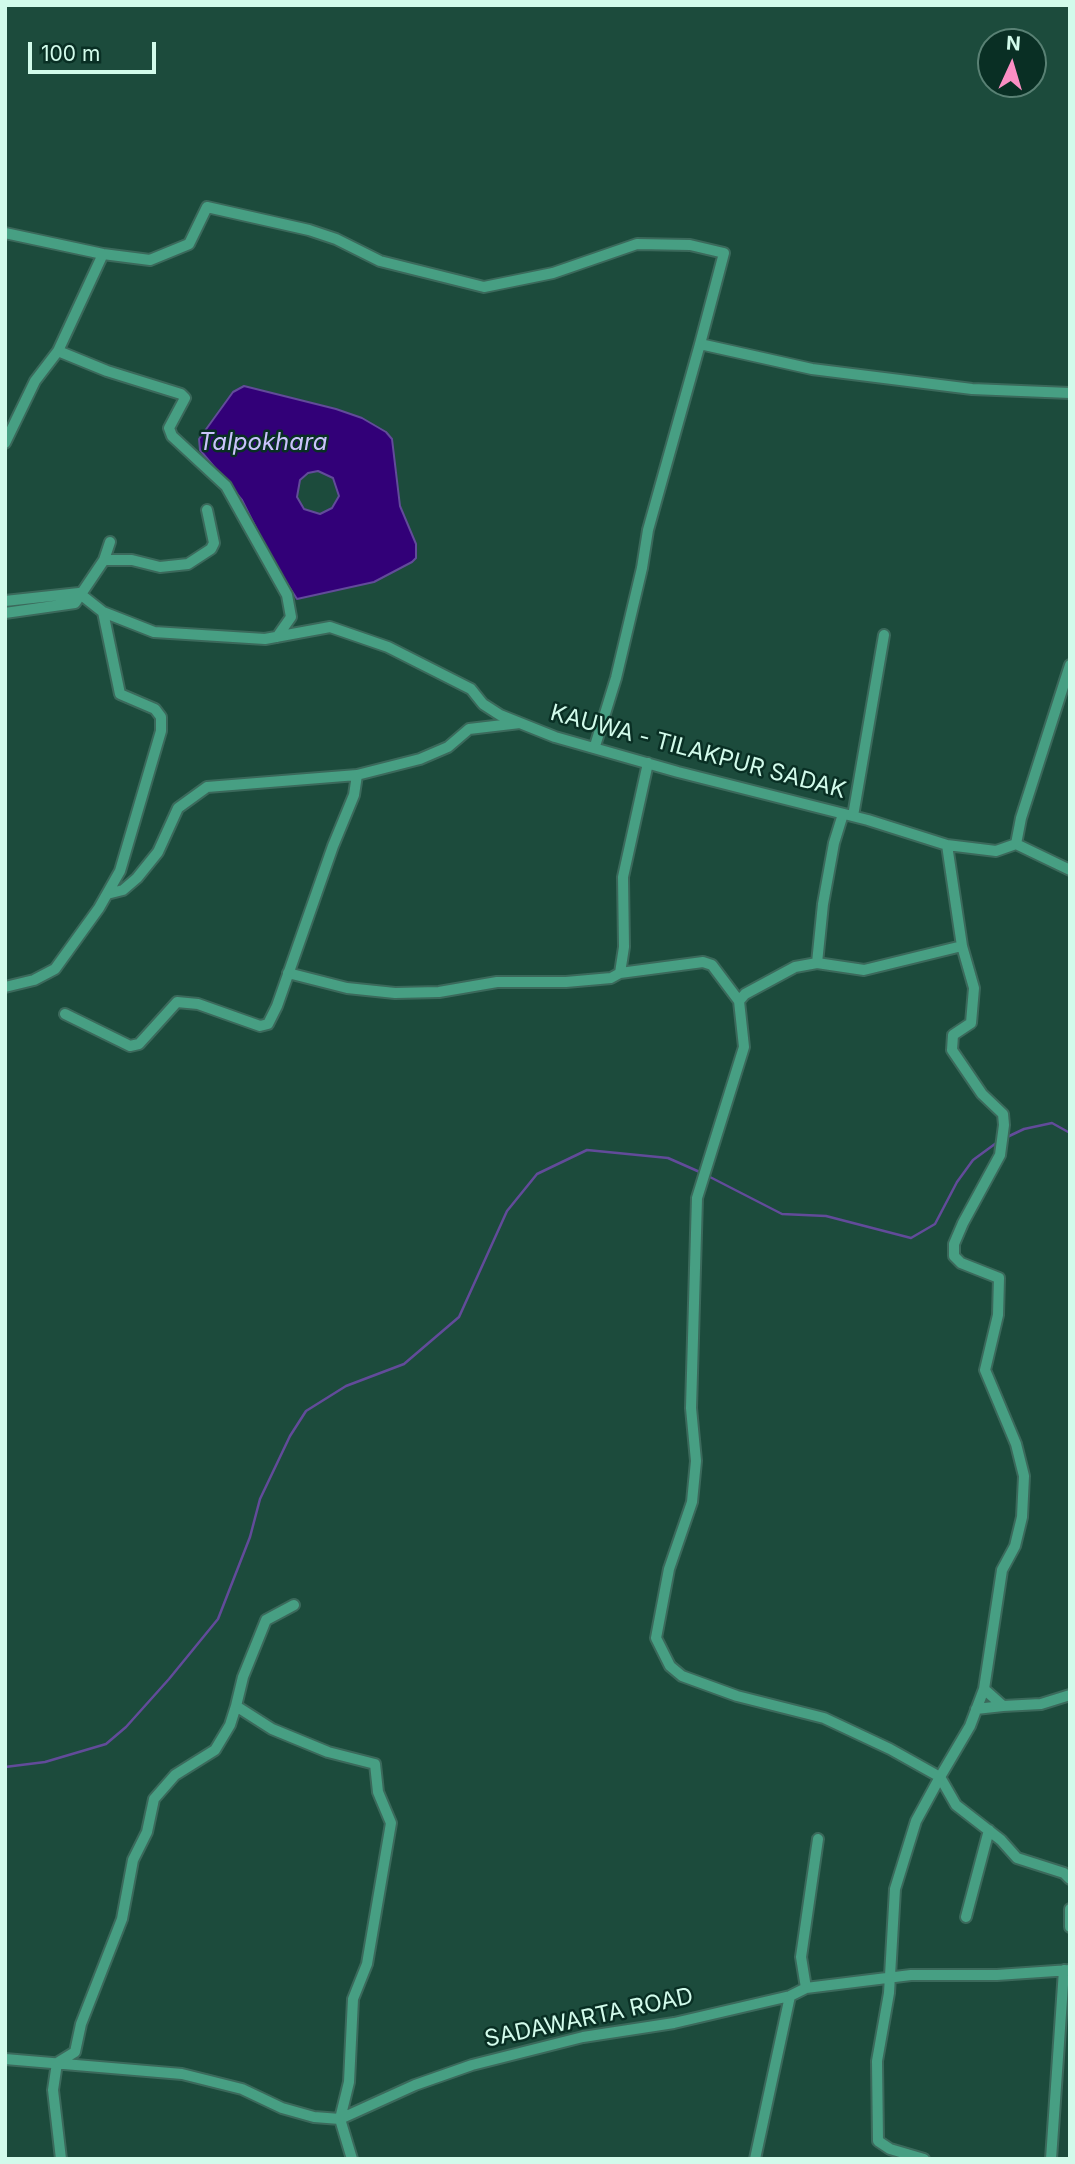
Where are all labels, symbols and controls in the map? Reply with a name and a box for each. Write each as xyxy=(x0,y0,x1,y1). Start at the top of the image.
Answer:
scale bar xyxy=(32,28,159,72)
north arrow xyxy=(977,28,1047,98)
text: N xyxy=(1005,32,1021,56)
text: 100 m xyxy=(41,41,100,66)
water label: Talpokhara xyxy=(199,429,327,457)
street label: KAUWA - TILAKPUR SADAK xyxy=(547,699,849,805)
street label: SADAWARTA ROAD xyxy=(482,1982,696,2054)

